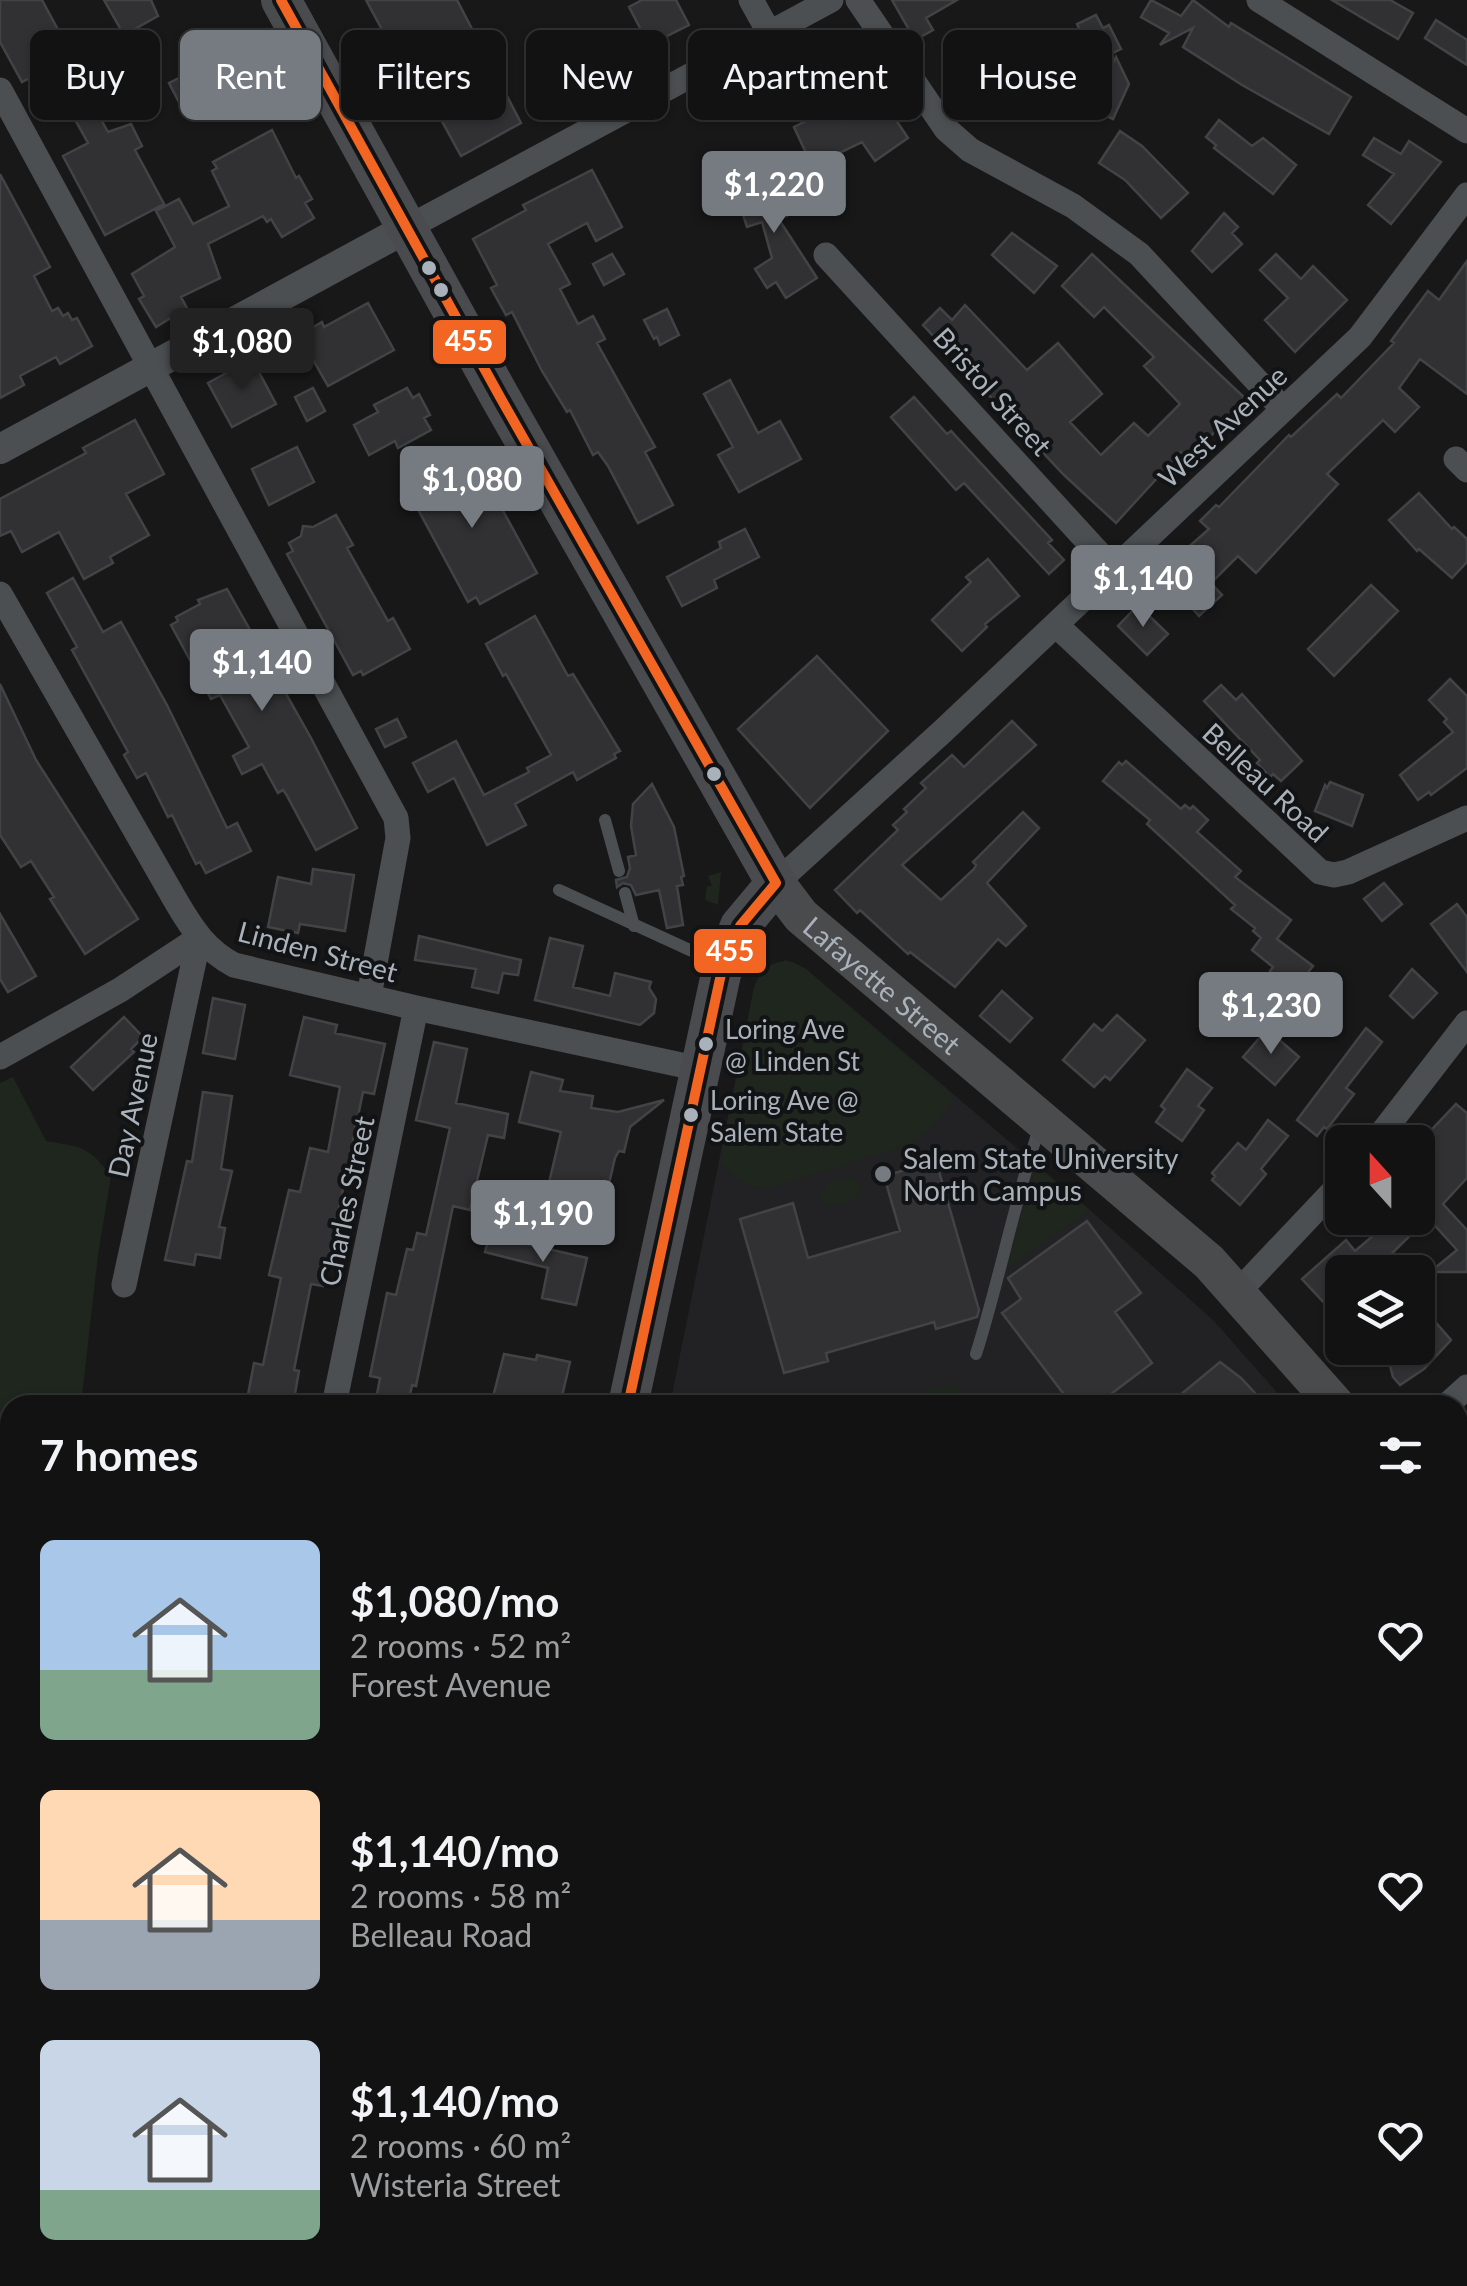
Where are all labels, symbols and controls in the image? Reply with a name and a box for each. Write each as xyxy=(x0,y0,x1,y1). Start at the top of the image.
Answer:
chip: Buy xyxy=(30,30,160,120)
chip: Rent xyxy=(180,30,321,120)
chip: Filters xyxy=(341,30,506,120)
chip: New xyxy=(526,30,668,120)
chip: Apartment xyxy=(688,30,923,120)
chip: House xyxy=(943,30,1112,120)
pin: $1,220 xyxy=(693,151,855,236)
text: $1,220 xyxy=(724,164,824,203)
unlabelled marker xyxy=(419,258,439,278)
unlabelled marker xyxy=(431,280,451,300)
pin: $1,080 xyxy=(161,308,323,393)
line badge: 455 xyxy=(431,318,508,366)
street label: Bristol Street xyxy=(927,320,1059,462)
text: $1,080 xyxy=(192,321,292,360)
text: 455 xyxy=(445,323,493,357)
street label: West Avenue xyxy=(1151,358,1293,494)
pin: $1,080 xyxy=(391,446,553,531)
text: $1,080 xyxy=(422,459,522,498)
pin: $1,140 xyxy=(1062,545,1224,630)
text: $1,140 xyxy=(1093,558,1193,597)
pin: $1,140 xyxy=(181,629,343,714)
text: $1,140 xyxy=(212,642,312,681)
street label: Belleau Road xyxy=(1196,715,1336,849)
unlabelled marker xyxy=(704,764,724,784)
street label: Lafayette Street xyxy=(797,909,968,1061)
street label: Linden Street xyxy=(235,913,401,989)
line badge: 455 xyxy=(692,927,768,975)
text: 455 xyxy=(706,933,754,967)
pin: $1,230 xyxy=(1190,972,1352,1057)
text: $1,230 xyxy=(1221,985,1321,1024)
place label: Loring Ave @ Linden St xyxy=(725,1013,860,1077)
street label: Day Avenue xyxy=(100,1029,164,1181)
marker: Loring Ave @ Linden St xyxy=(696,1034,716,1054)
place label: Loring Ave @ Salem State xyxy=(710,1084,858,1148)
marker: Loring Ave @ Salem State xyxy=(681,1105,701,1125)
street label: Charles Street xyxy=(311,1113,381,1289)
north arrow xyxy=(1325,1125,1435,1235)
map controls xyxy=(1325,1125,1435,1365)
place label: Salem State University North Campus xyxy=(903,1141,1179,1207)
marker: Salem State University North Campus xyxy=(872,1163,894,1185)
pin: $1,190 xyxy=(462,1180,624,1265)
text: $1,190 xyxy=(493,1193,593,1232)
button: layers xyxy=(1325,1255,1435,1365)
icon: filters xyxy=(1373,1428,1428,1483)
text: 7 homes xyxy=(40,1430,198,1480)
text: $1,080/mo xyxy=(350,1576,559,1626)
icon: home xyxy=(120,1580,240,1700)
icon: heart xyxy=(1373,1613,1428,1668)
text: 2 rooms · 52 m² xyxy=(350,1626,571,1665)
text: Forest Avenue xyxy=(350,1665,551,1704)
text: $1,140/mo xyxy=(350,1826,559,1876)
icon: home xyxy=(120,1830,240,1950)
icon: heart xyxy=(1373,1863,1428,1918)
text: 2 rooms · 58 m² xyxy=(350,1876,571,1915)
text: Belleau Road xyxy=(350,1915,532,1954)
text: $1,140/mo xyxy=(350,2076,559,2126)
icon: home xyxy=(120,2080,240,2200)
icon: heart xyxy=(1373,2113,1428,2168)
text: 2 rooms · 60 m² xyxy=(350,2126,571,2165)
text: Wisteria Street xyxy=(350,2165,561,2204)

